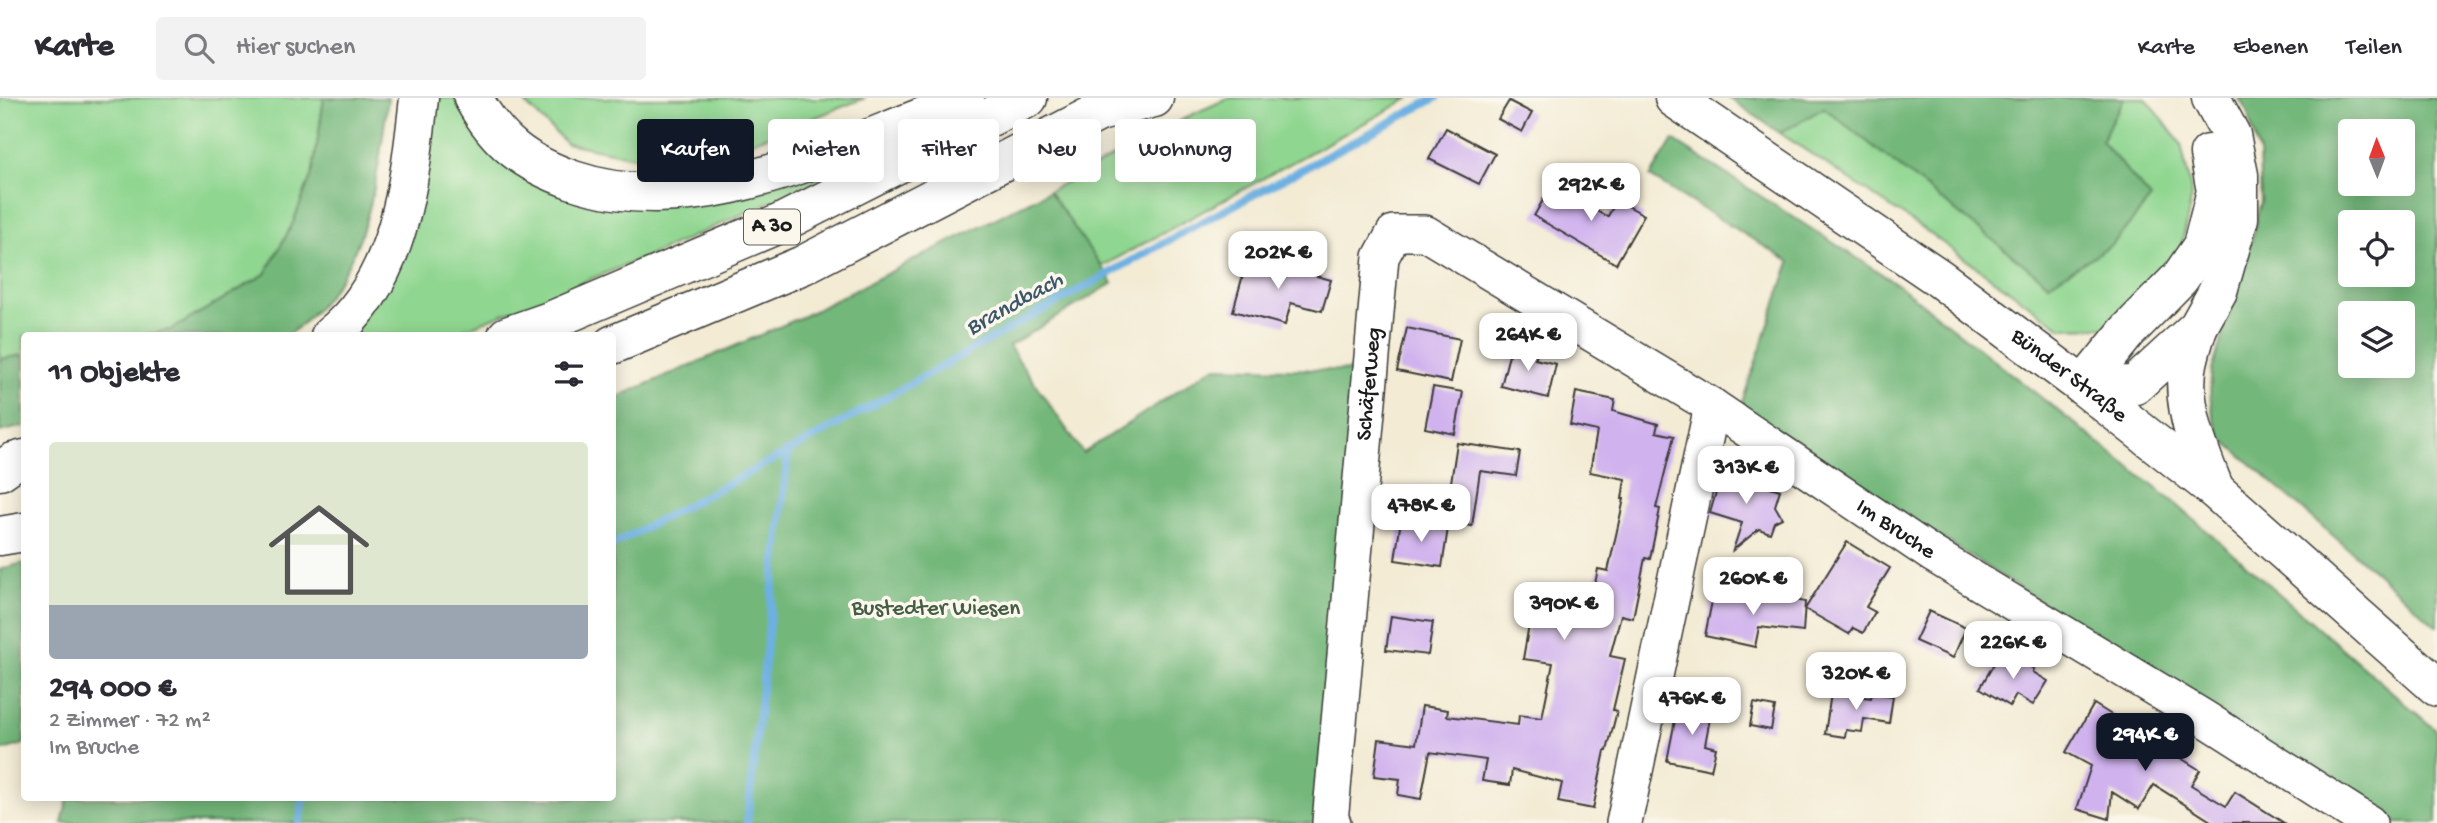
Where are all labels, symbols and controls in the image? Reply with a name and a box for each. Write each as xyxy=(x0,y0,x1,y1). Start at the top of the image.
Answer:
search box xyxy=(156,17,646,80)
text: Karte xyxy=(35,29,114,67)
icon: search xyxy=(180,29,218,67)
text: Hier suchen xyxy=(236,33,355,64)
text: Karte xyxy=(2138,34,2195,63)
text: Ebenen xyxy=(2233,34,2308,63)
text: Teilen xyxy=(2346,34,2402,63)
chip: Kaufen xyxy=(637,119,754,182)
chip: Mieten xyxy=(768,119,884,182)
chip: Filter xyxy=(898,119,999,182)
chip: Neu xyxy=(1013,119,1101,182)
chip: Wohnung xyxy=(1115,119,1256,182)
north arrow xyxy=(2338,119,2415,196)
map controls xyxy=(2338,119,2415,378)
pin: 292K € xyxy=(1534,164,1648,223)
text: 292K € xyxy=(1558,172,1624,199)
road number: A 30 xyxy=(744,209,800,244)
button: locate xyxy=(2338,210,2415,287)
pin: 202K € xyxy=(1221,232,1335,291)
text: 202K € xyxy=(1244,240,1312,267)
water label: Brandbach xyxy=(961,266,1070,344)
button: layers xyxy=(2338,301,2415,378)
pin: 264K € xyxy=(1471,314,1585,373)
text: 264K € xyxy=(1495,322,1561,349)
street label: Bünder Straße xyxy=(2004,322,2133,430)
street label: Schäferweg xyxy=(1351,326,1388,442)
icon: filters xyxy=(550,355,588,393)
text: 11 Objekte xyxy=(49,357,180,392)
pin: 313K € xyxy=(1689,446,1803,506)
text: 313K € xyxy=(1714,455,1778,482)
pin: 478K € xyxy=(1364,484,1478,544)
icon: home xyxy=(256,487,382,613)
text: 478K € xyxy=(1387,493,1455,520)
street label: Im Bruche xyxy=(1851,493,1941,566)
pin: 260K € xyxy=(1696,558,1810,617)
text: 260K € xyxy=(1719,566,1787,593)
pin: 390K € xyxy=(1507,582,1621,642)
text: 390K € xyxy=(1530,591,1598,618)
park label: Bustedter Wiesen xyxy=(851,596,1020,623)
pin: 226K € xyxy=(1956,622,2070,681)
text: 226K € xyxy=(1980,630,2046,657)
pin: 320K € xyxy=(1799,652,1913,712)
text: 320K € xyxy=(1822,661,1890,688)
text: 294 000 € xyxy=(49,673,176,708)
pin: 476K € xyxy=(1635,678,1749,737)
text: 476K € xyxy=(1659,686,1725,713)
text: 2 Zimmer · 72 m² xyxy=(49,708,211,735)
pin: 294K € xyxy=(2088,714,2202,773)
text: 294K € xyxy=(2112,722,2178,749)
text: Im Bruche xyxy=(49,735,139,762)

